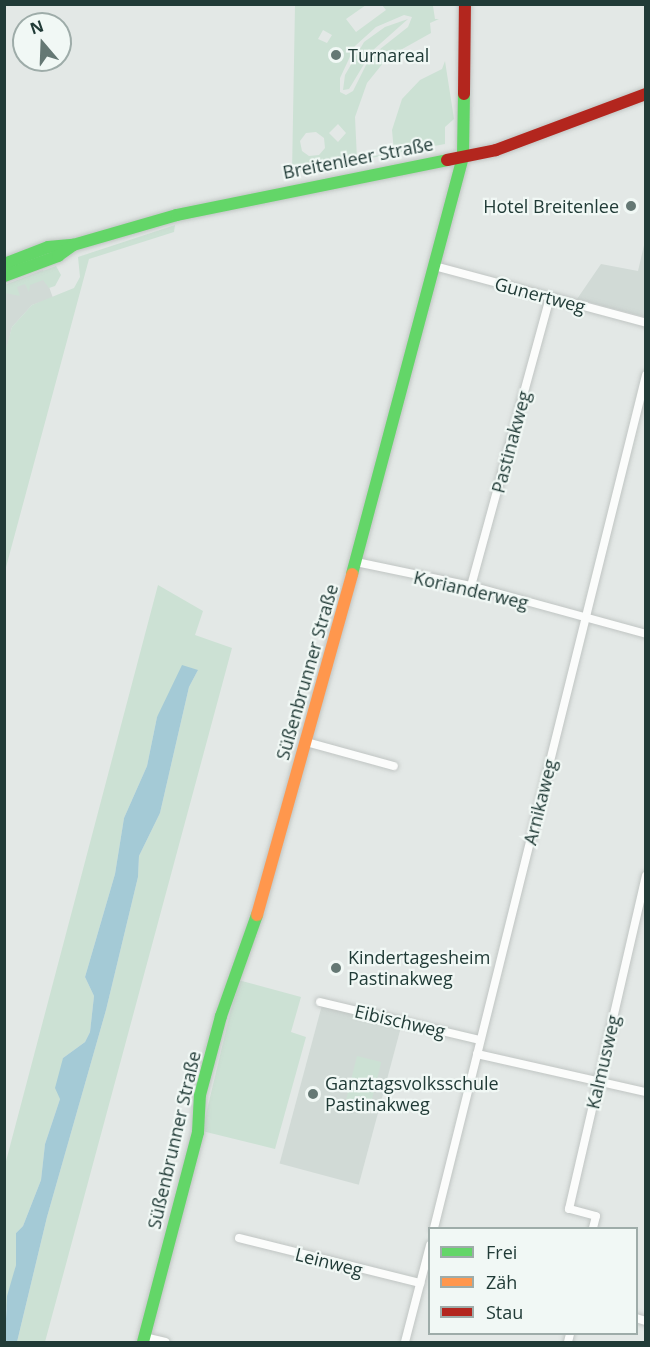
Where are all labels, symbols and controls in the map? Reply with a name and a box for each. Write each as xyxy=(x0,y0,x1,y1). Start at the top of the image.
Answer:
north arrow xyxy=(12,12,72,72)
text: N xyxy=(27,14,47,39)
place label: Turnareal xyxy=(348,44,429,66)
marker: Turnareal xyxy=(329,48,343,62)
street label: Breitenleer Straße xyxy=(281,133,435,183)
place label: Hotel Breitenlee xyxy=(483,195,619,217)
marker: Hotel Breitenlee xyxy=(624,199,638,213)
street label: Gunertweg xyxy=(492,273,588,317)
street label: Pastinakweg xyxy=(487,389,535,495)
street label: Korianderweg xyxy=(412,566,530,614)
street label: Süßenbrunner Straße xyxy=(272,582,342,762)
street label: Arnikaweg xyxy=(519,757,561,847)
place label: Kindertagesheim Pastinakweg xyxy=(348,947,490,990)
marker: Kindertagesheim Pastinakweg xyxy=(329,961,343,975)
street label: Eibischweg xyxy=(353,1000,447,1042)
street label: Kalmusweg xyxy=(582,1013,624,1111)
street label: Süßenbrunner Straße xyxy=(143,1049,205,1231)
place label: Ganztagsvolksschule Pastinakweg xyxy=(325,1073,499,1116)
marker: Ganztagsvolksschule Pastinakweg xyxy=(306,1087,320,1101)
legend xyxy=(428,1227,638,1335)
text: Frei xyxy=(486,1240,517,1264)
street label: Leinweg xyxy=(293,1243,365,1281)
text: Zäh xyxy=(486,1270,517,1294)
text: Stau xyxy=(486,1300,523,1324)

